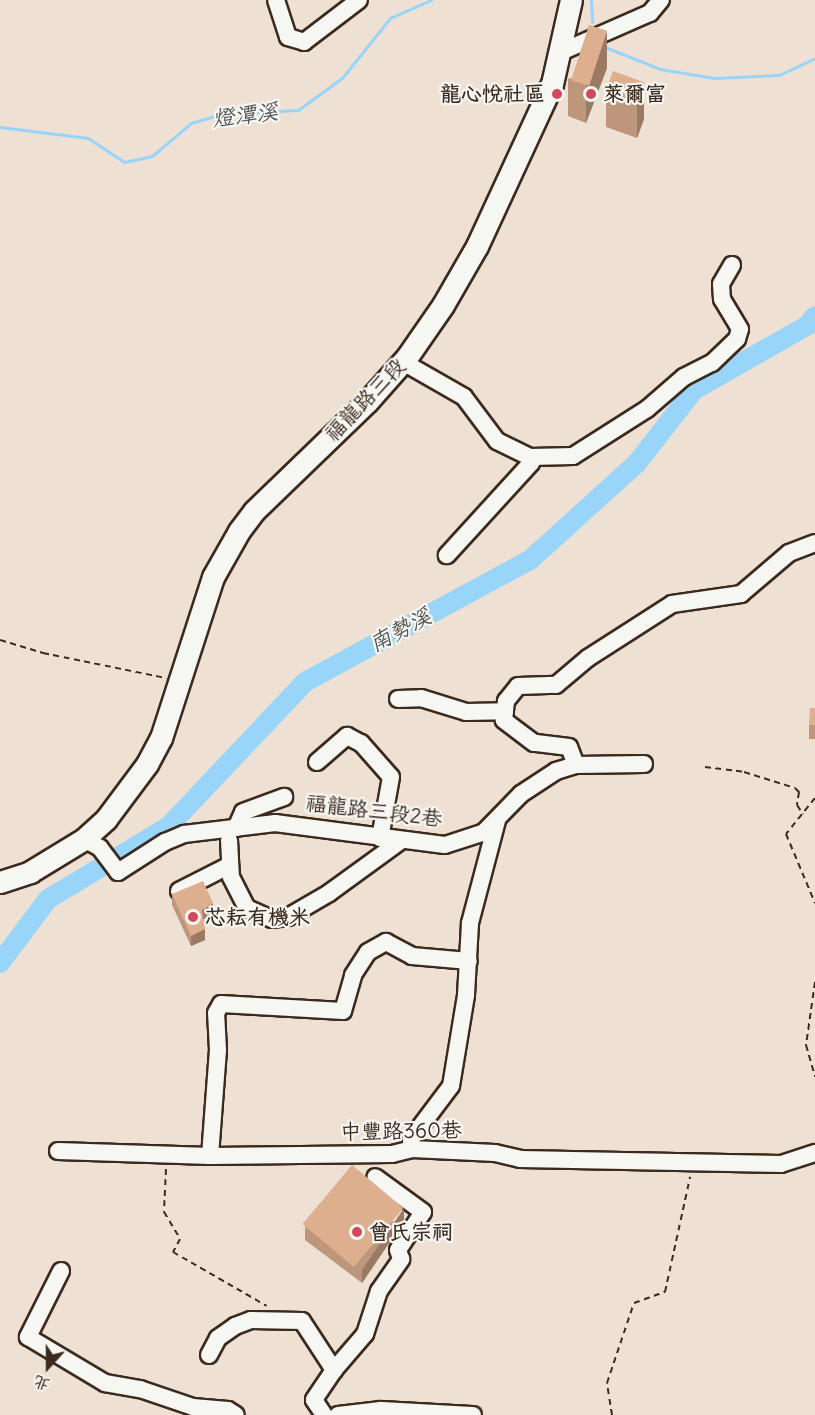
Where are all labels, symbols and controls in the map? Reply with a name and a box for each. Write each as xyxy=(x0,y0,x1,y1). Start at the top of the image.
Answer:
place label: 龍心悅社區 xyxy=(440,81,545,107)
place label: 萊爾富 xyxy=(603,81,666,107)
marker: 龍心悅社區 xyxy=(550,87,564,101)
marker: 萊爾富 xyxy=(584,87,598,101)
water label: 燈潭溪 xyxy=(211,98,279,132)
street label: 福龍路三段 xyxy=(319,353,411,447)
water label: 南勢溪 xyxy=(365,603,435,657)
street label: 福龍路三段2巷 xyxy=(304,790,444,832)
place label: 芯耘有機米 xyxy=(205,904,310,930)
marker: 芯耘有機米 xyxy=(186,910,200,924)
street label: 中豐路360巷 xyxy=(340,1117,462,1145)
place label: 曾氏宗祠 xyxy=(369,1219,453,1245)
marker: 曾氏宗祠 xyxy=(350,1225,364,1239)
north arrow xyxy=(18,1337,78,1397)
text: 北 xyxy=(30,1372,53,1396)

